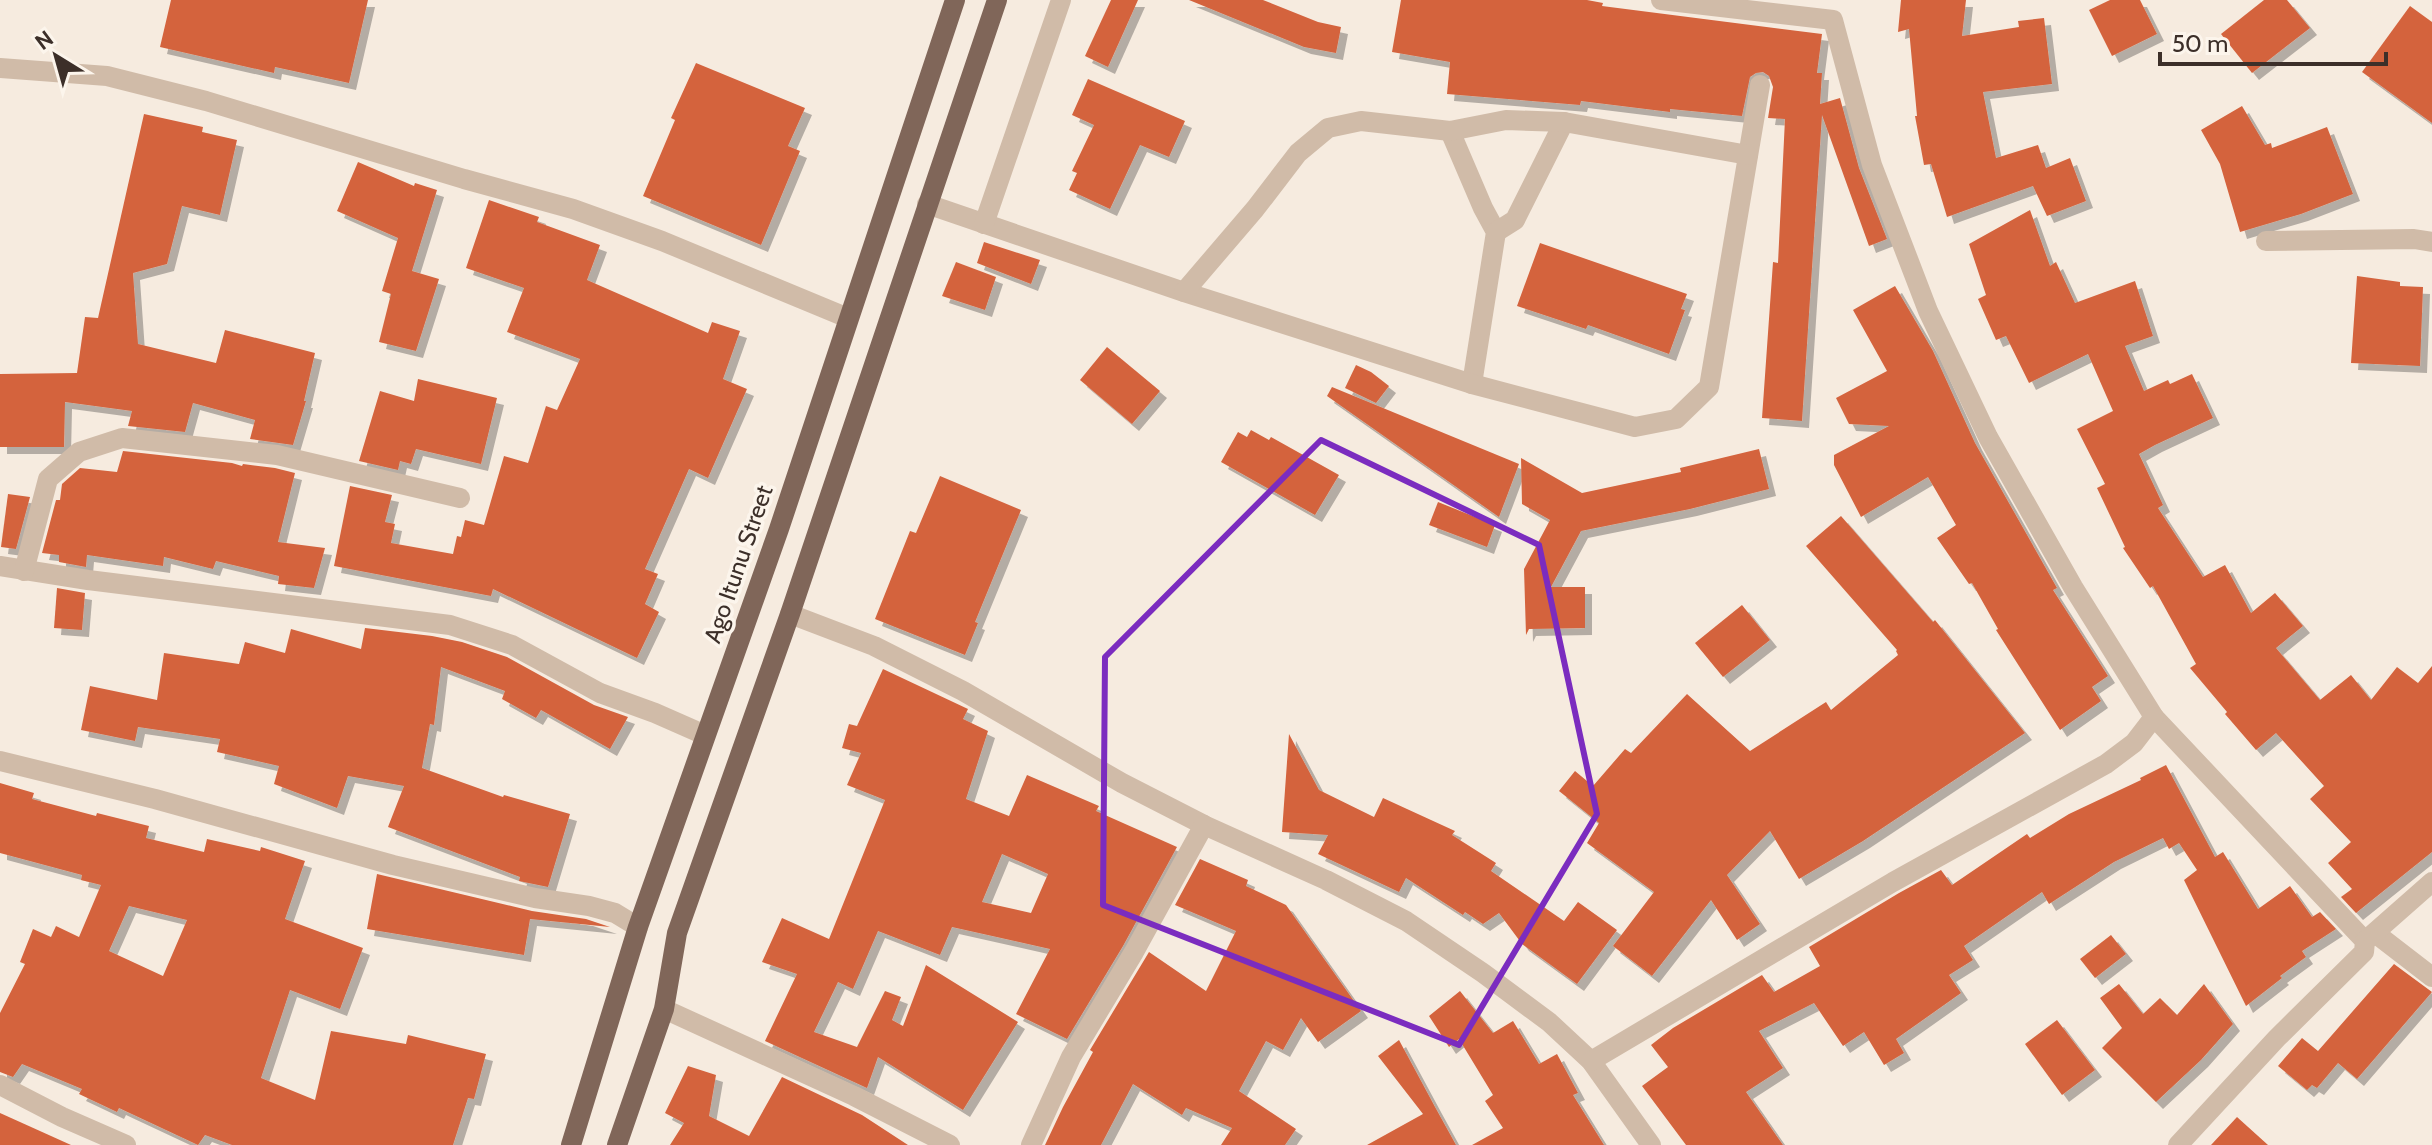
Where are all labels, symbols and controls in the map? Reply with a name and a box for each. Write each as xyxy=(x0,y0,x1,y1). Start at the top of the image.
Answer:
north arrow xyxy=(16,16,96,96)
scale bar xyxy=(2160,16,2386,66)
text: N xyxy=(30,25,59,56)
text: 50 m xyxy=(2172,29,2228,58)
street label: Ago Itunu Street xyxy=(697,481,779,647)

